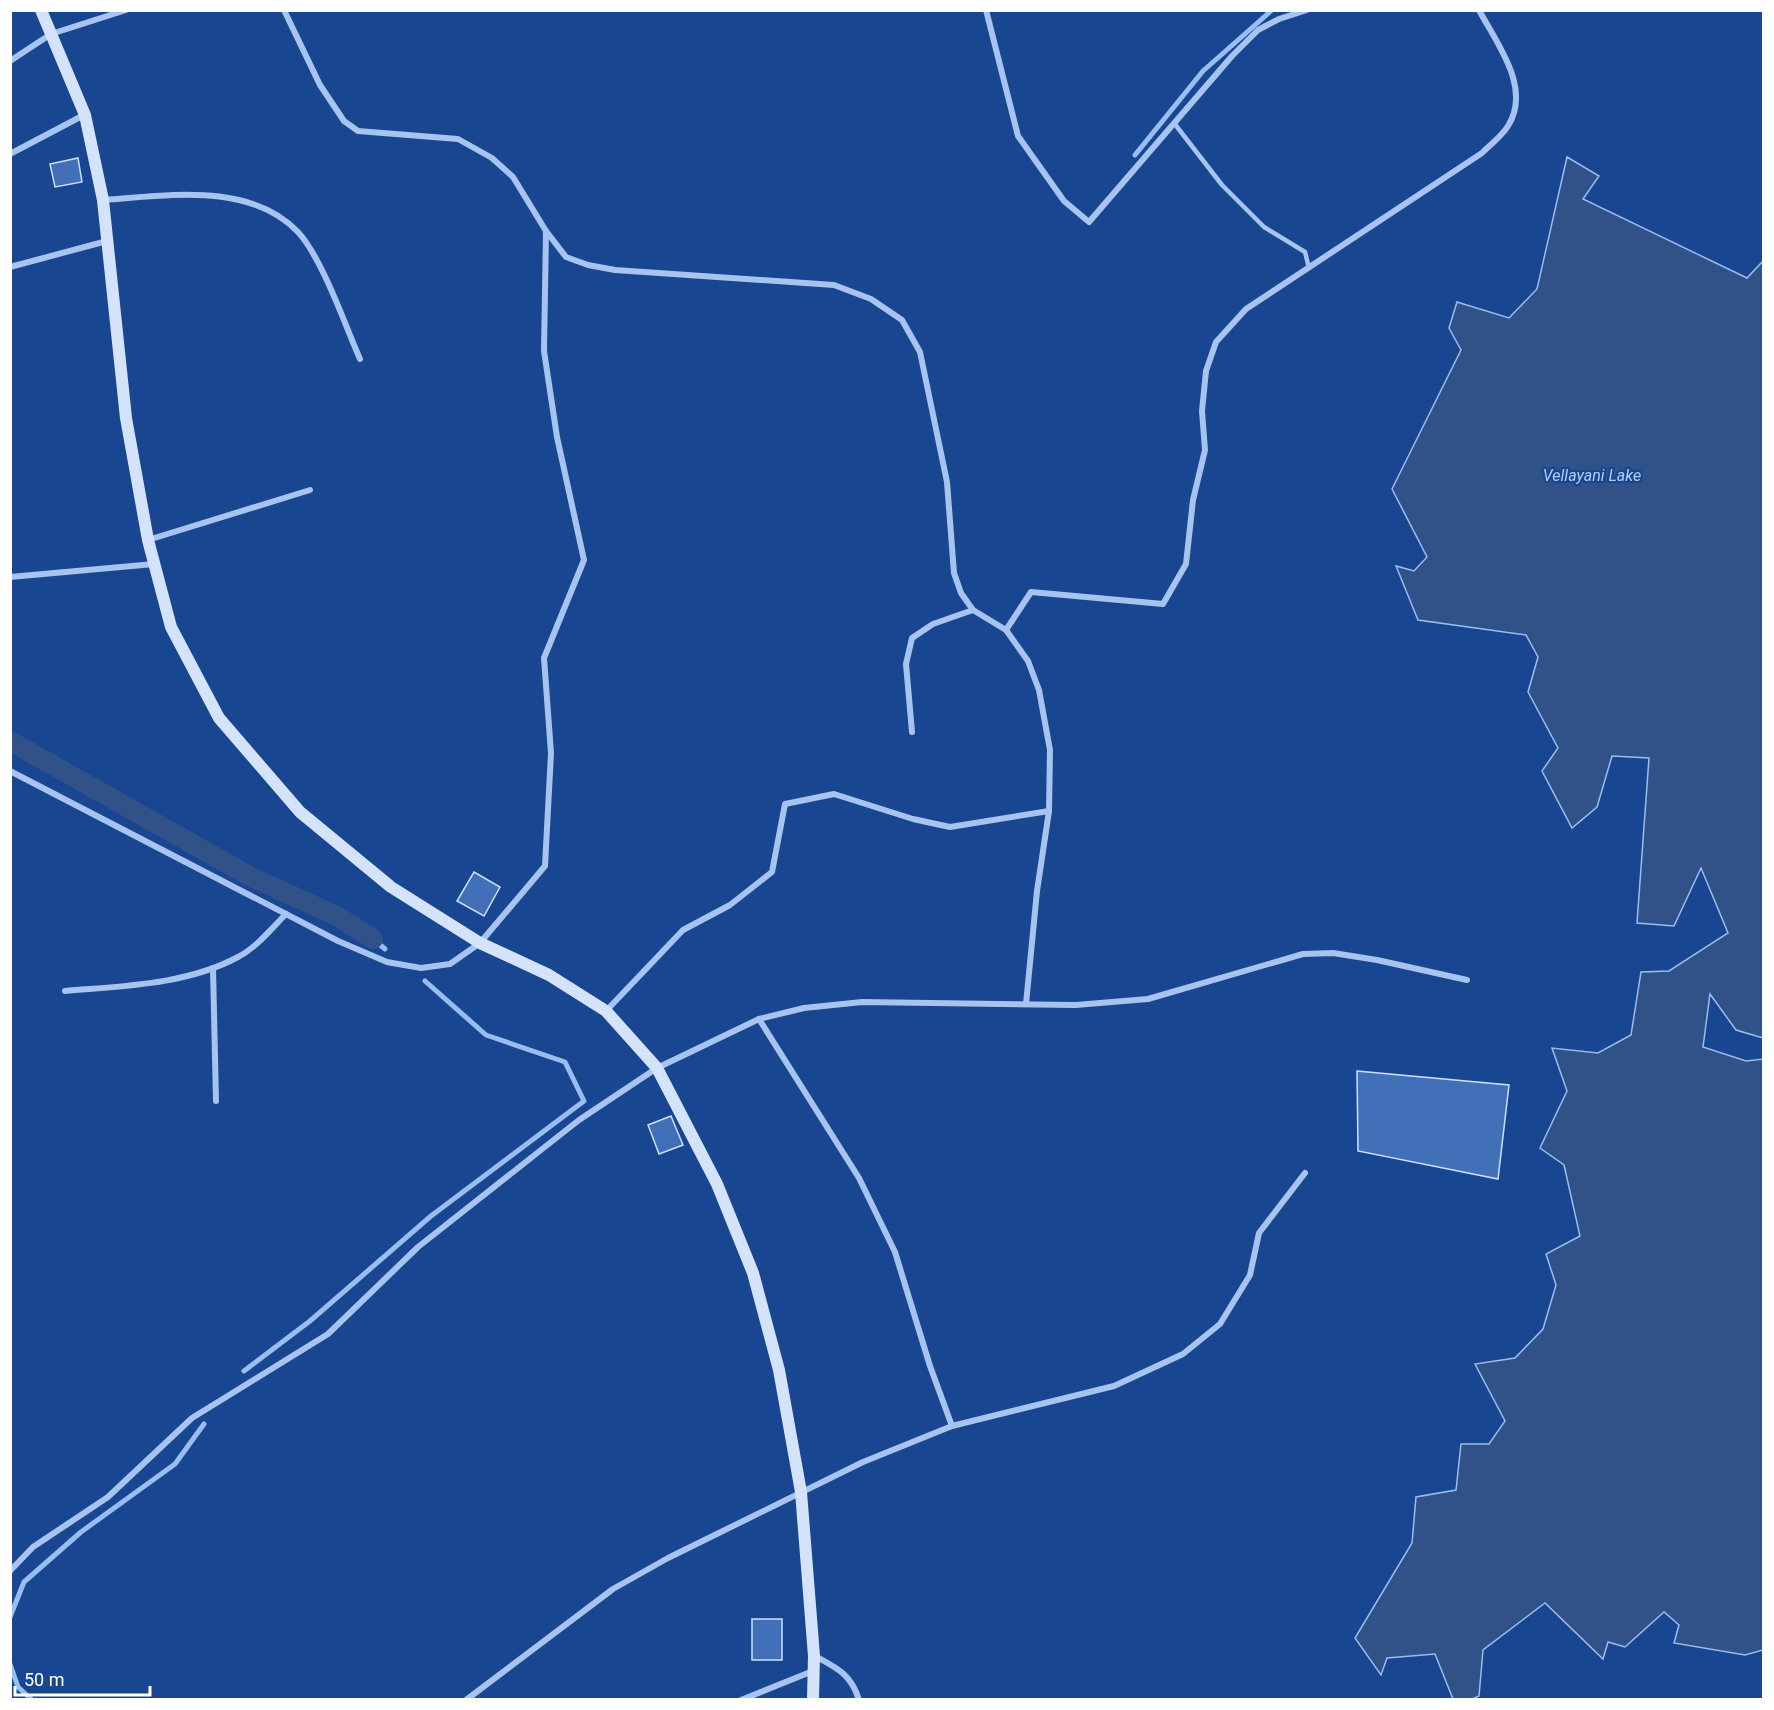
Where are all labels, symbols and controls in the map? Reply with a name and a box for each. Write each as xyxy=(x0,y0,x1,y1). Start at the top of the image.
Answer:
water label: Vellayani Lake xyxy=(1543,466,1641,485)
scale bar xyxy=(15,1659,150,1697)
text: 50 m xyxy=(24,1669,64,1690)

